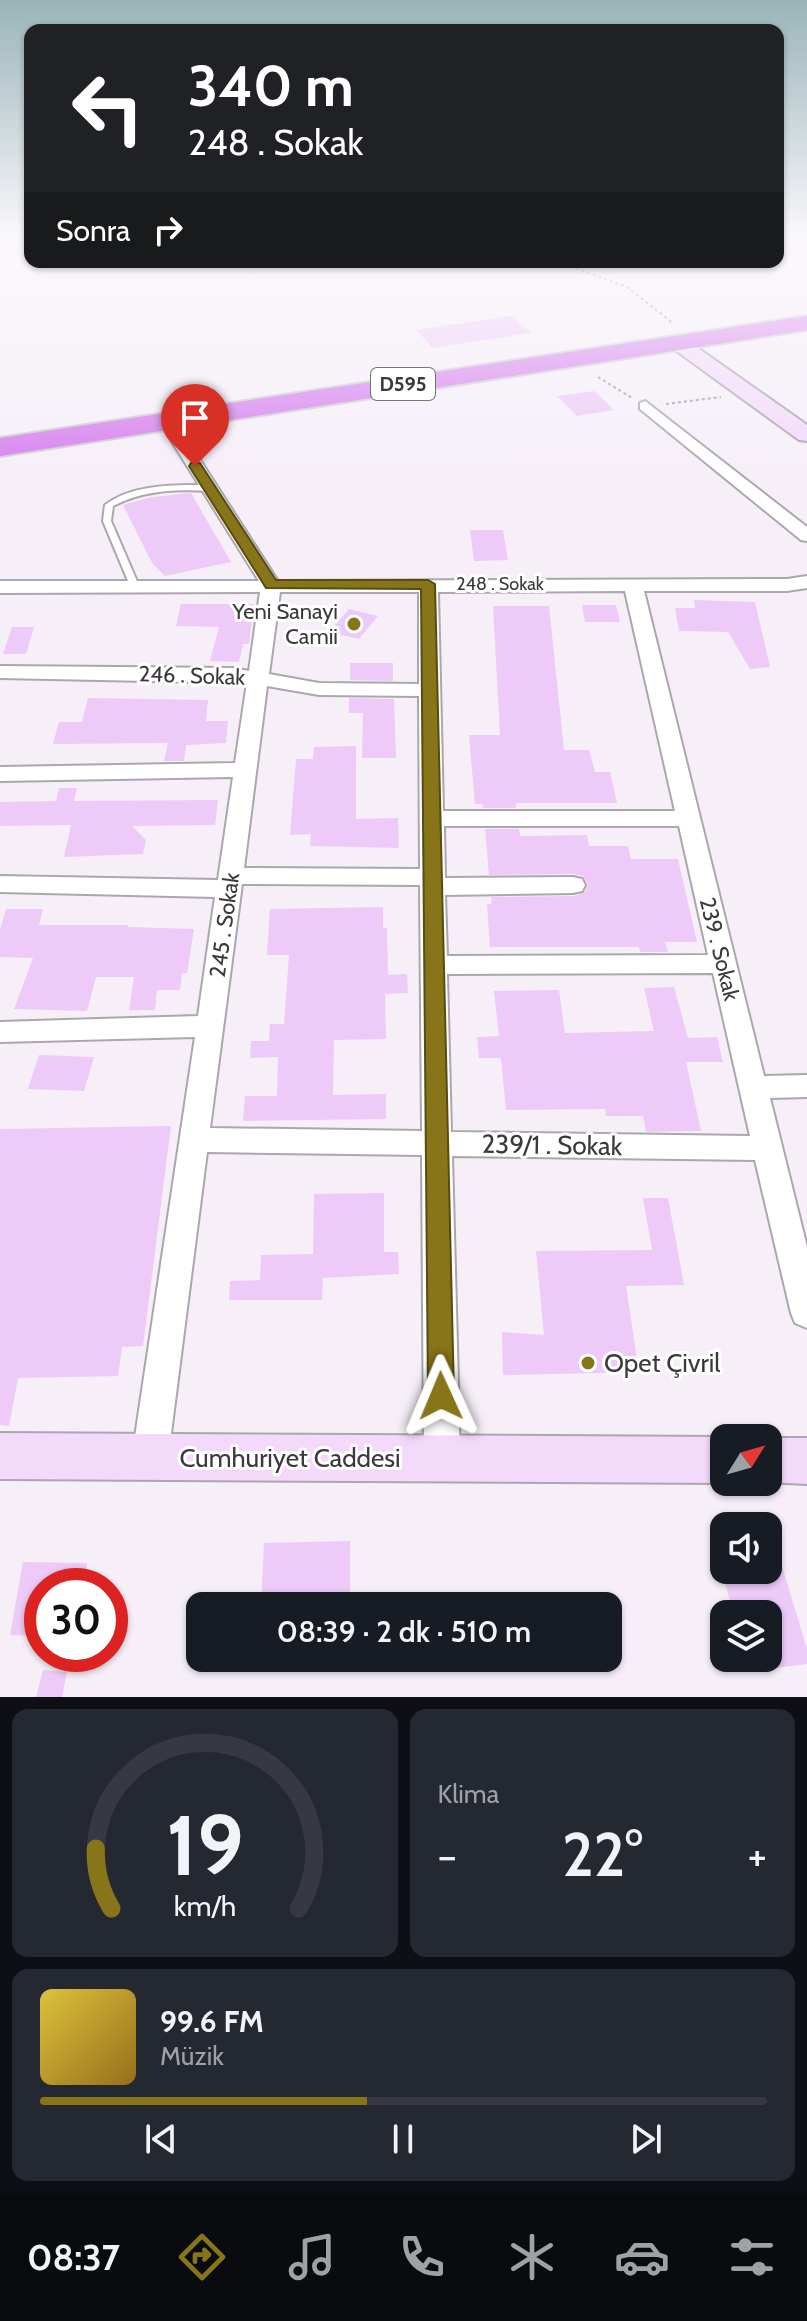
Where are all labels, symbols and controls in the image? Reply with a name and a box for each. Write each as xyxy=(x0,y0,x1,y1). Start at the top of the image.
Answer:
text: 340 m xyxy=(188,52,354,120)
icon: left xyxy=(56,56,160,160)
text: 248 . Sokak xyxy=(188,120,363,164)
icon: right xyxy=(146,208,190,252)
text: Sonra xyxy=(56,212,130,249)
road number: D595 xyxy=(371,368,435,400)
pin xyxy=(161,384,229,466)
icon: arrive xyxy=(173,396,217,440)
street label: 248 . Sokak xyxy=(456,573,545,595)
place label: Yeni Sanayi Camii xyxy=(232,598,338,650)
marker: Yeni Sanayi Camii xyxy=(345,615,363,633)
street label: 246 . Sokak xyxy=(138,660,246,691)
street label: 245 . Sokak xyxy=(204,871,245,979)
street label: 239 . Sokak xyxy=(694,895,745,1004)
street label: 239/1 . Sokak xyxy=(481,1128,623,1162)
place label: Opet Çivril xyxy=(604,1347,720,1379)
position arrow xyxy=(399,1354,483,1438)
marker: Opet Çivril xyxy=(579,1354,597,1372)
north arrow xyxy=(710,1424,782,1496)
map controls xyxy=(710,1424,782,1672)
street label: Cumhuriyet Caddesi xyxy=(179,1442,401,1474)
button: sound xyxy=(710,1512,782,1584)
speed limit sign: 30 xyxy=(24,1568,128,1672)
button: layers xyxy=(710,1600,782,1672)
text: 08:39 · 2 dk · 510 m xyxy=(277,1613,531,1650)
text: Klima xyxy=(438,1778,499,1810)
text: 19 xyxy=(166,1795,243,1896)
text: 22° xyxy=(562,1818,643,1891)
text: − xyxy=(438,1829,457,1882)
text: + xyxy=(748,1829,767,1882)
text: km/h xyxy=(173,1888,236,1923)
text: 99.6 FM xyxy=(160,2003,264,2040)
text: Müzik xyxy=(160,2040,224,2072)
icon: previous xyxy=(139,2117,183,2161)
icon: pause xyxy=(381,2117,425,2161)
icon: next xyxy=(624,2117,668,2161)
icon: directions xyxy=(174,2229,230,2285)
icon: music xyxy=(284,2229,340,2285)
icon: phone xyxy=(394,2229,450,2285)
icon: climate xyxy=(504,2229,560,2285)
icon: car xyxy=(614,2229,670,2285)
icon: filters xyxy=(724,2229,780,2285)
text: 08:37 xyxy=(27,2235,120,2279)

